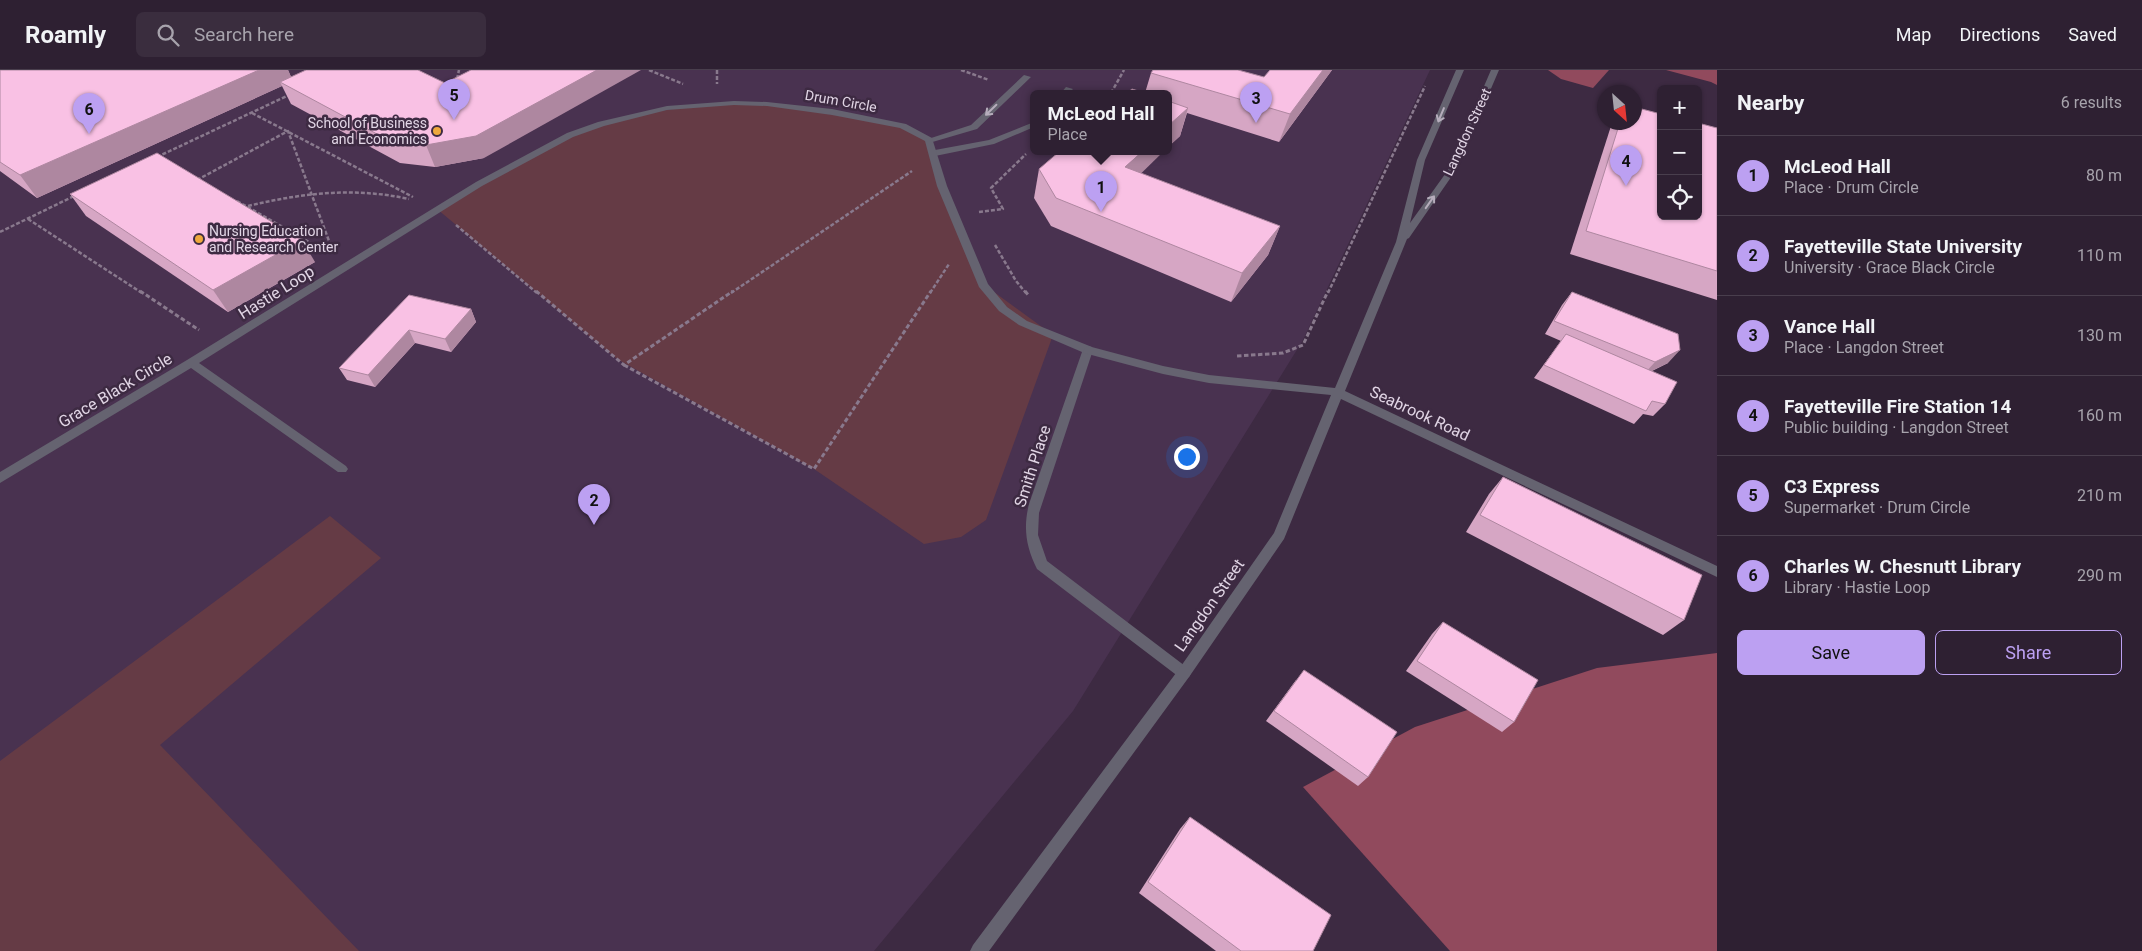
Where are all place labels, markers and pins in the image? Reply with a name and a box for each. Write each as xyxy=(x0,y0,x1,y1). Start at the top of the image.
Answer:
pin: 5 xyxy=(438,79,470,120)
pin: 3 xyxy=(1240,82,1272,123)
pin: 6 xyxy=(73,93,105,134)
place label: School of Business and Economics xyxy=(308,115,427,147)
marker: School of Business and Economics xyxy=(431,125,443,137)
pin: 4 xyxy=(1610,145,1642,186)
pin: 1 xyxy=(1085,171,1117,212)
place label: Nursing Education and Research Center xyxy=(209,223,338,255)
marker: Nursing Education and Research Center xyxy=(193,233,205,245)
pin: 2 xyxy=(578,484,610,525)

